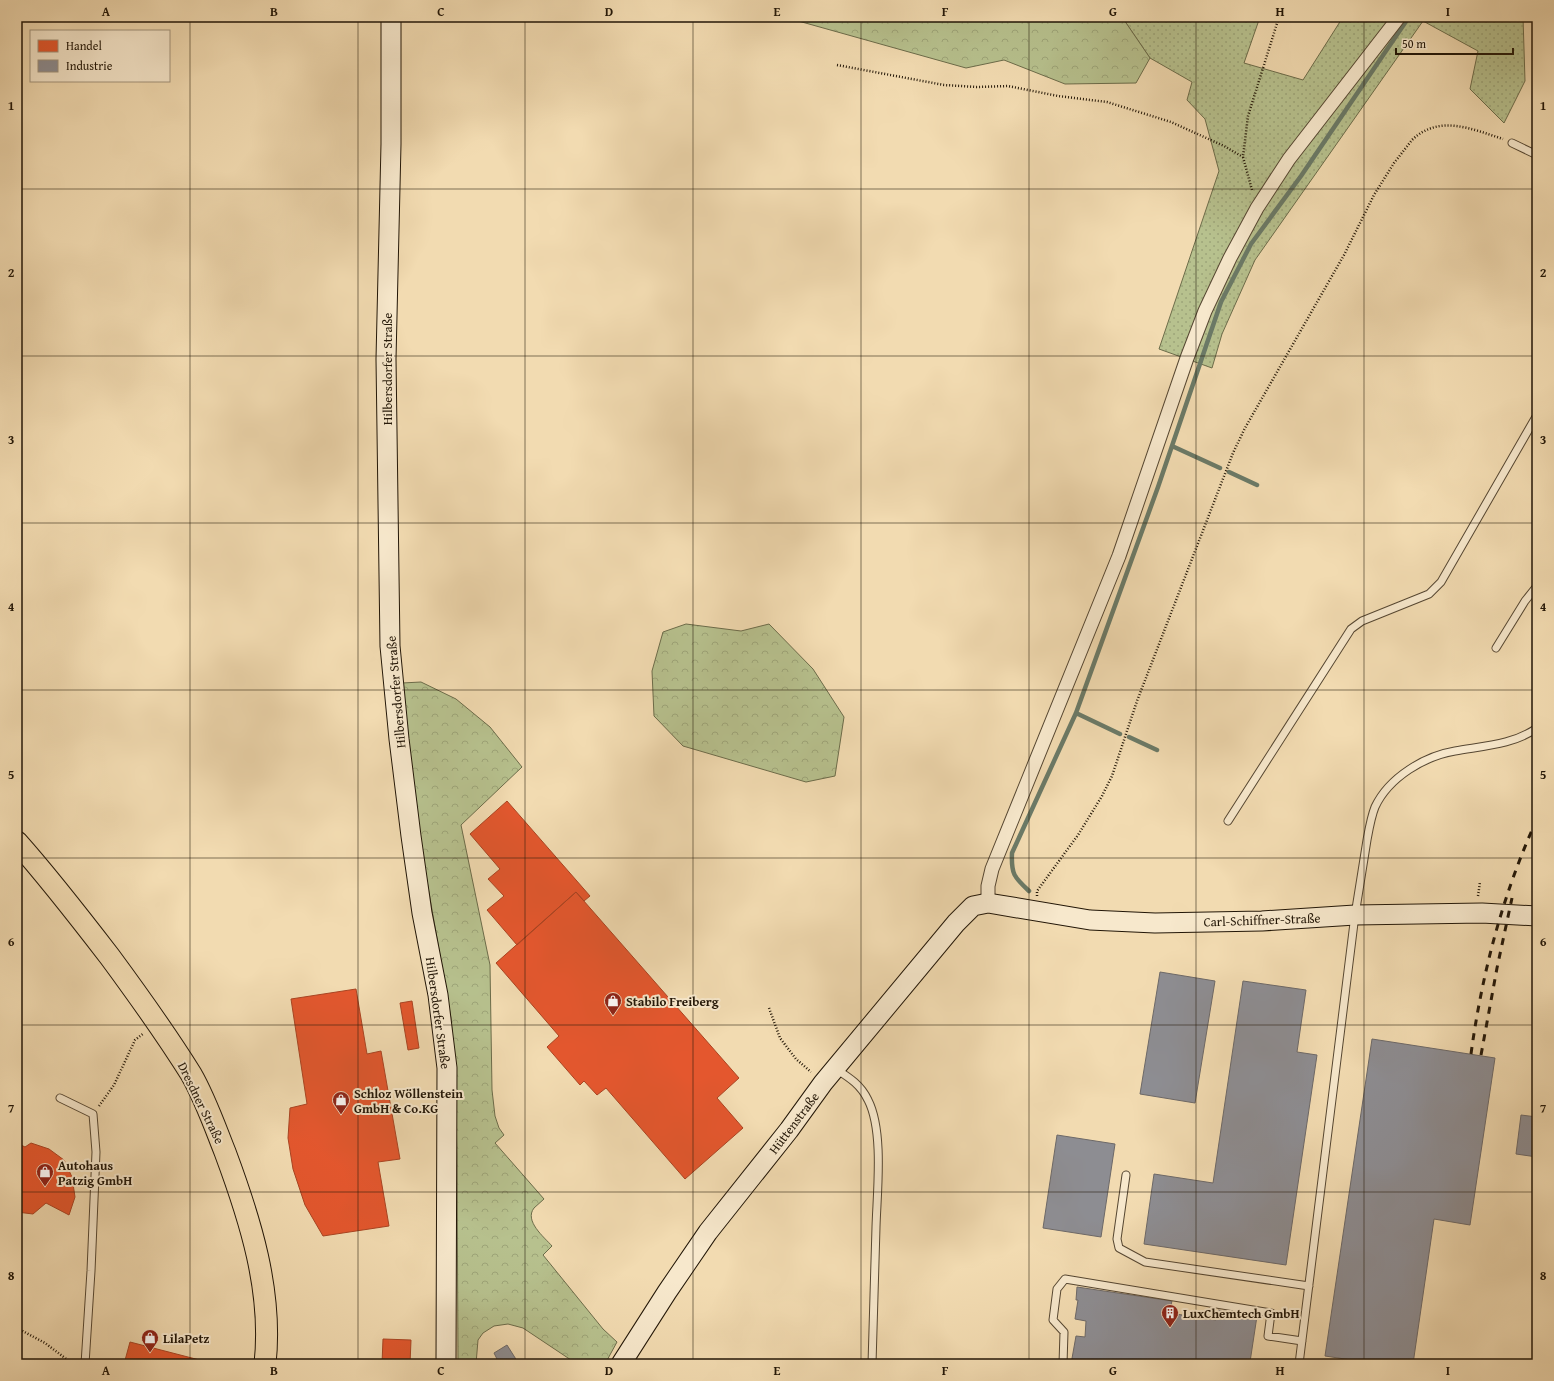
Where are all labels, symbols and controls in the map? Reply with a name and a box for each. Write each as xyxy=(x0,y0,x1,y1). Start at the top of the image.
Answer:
text: A xyxy=(102,2,111,21)
text: B xyxy=(270,2,278,21)
text: C xyxy=(437,2,445,21)
text: D xyxy=(605,2,613,21)
text: E xyxy=(774,2,781,21)
text: F xyxy=(942,2,949,21)
text: G xyxy=(1109,2,1117,21)
text: H xyxy=(1275,2,1285,21)
text: I xyxy=(1446,2,1450,21)
legend xyxy=(30,30,170,82)
scale bar xyxy=(1396,30,1513,56)
text: 50 m xyxy=(1402,35,1426,52)
text: Handel xyxy=(66,37,102,54)
text: Industrie xyxy=(66,57,113,74)
text: 1 xyxy=(8,96,14,115)
text: 1 xyxy=(1540,96,1546,115)
text: 2 xyxy=(8,263,15,282)
text: 2 xyxy=(1540,263,1547,282)
street label: Hilbersdorfer Straße xyxy=(378,313,397,425)
text: 3 xyxy=(8,430,14,449)
text: 3 xyxy=(1540,430,1546,449)
text: 4 xyxy=(8,597,15,616)
text: 4 xyxy=(1540,597,1547,616)
street label: Hilbersdorfer Straße xyxy=(382,635,410,749)
text: 5 xyxy=(8,765,15,784)
text: 5 xyxy=(1540,765,1547,784)
street label: Carl-Schiffner-Straße xyxy=(1203,908,1321,932)
text: 6 xyxy=(8,932,15,951)
text: 6 xyxy=(1540,932,1547,951)
street label: Hilbersdorfer Straße xyxy=(421,956,455,1070)
shop icon: Stabilo Freiberg xyxy=(603,991,623,1016)
place label: Stabilo Freiberg xyxy=(626,992,719,1011)
street label: Dresdner Straße xyxy=(173,1059,229,1147)
place label: Schloz Wöllenstein GmbH & Co.KG xyxy=(354,1084,463,1118)
street label: Hüttenstraße xyxy=(764,1088,824,1158)
shop icon: Schloz Wöllenstein GmbH & Co.KG xyxy=(331,1090,351,1115)
text: 7 xyxy=(8,1099,15,1118)
text: 7 xyxy=(1540,1099,1547,1118)
place label: Autohaus Patzig GmbH xyxy=(58,1156,132,1190)
shop icon: Autohaus Patzig GmbH xyxy=(35,1162,55,1187)
text: 8 xyxy=(8,1266,15,1285)
text: 8 xyxy=(1540,1266,1547,1285)
building icon: LuxChemtech GmbH xyxy=(1160,1303,1180,1328)
place label: LuxChemtech GmbH xyxy=(1183,1304,1299,1323)
shop icon: LilaPetz xyxy=(140,1328,160,1353)
place label: LilaPetz xyxy=(163,1329,210,1348)
text: A xyxy=(102,1361,111,1380)
text: B xyxy=(270,1361,278,1380)
text: C xyxy=(437,1361,445,1380)
text: D xyxy=(605,1361,613,1380)
text: E xyxy=(774,1361,781,1380)
text: F xyxy=(942,1361,949,1380)
text: G xyxy=(1109,1361,1117,1380)
text: H xyxy=(1275,1361,1285,1380)
text: I xyxy=(1446,1361,1450,1380)

